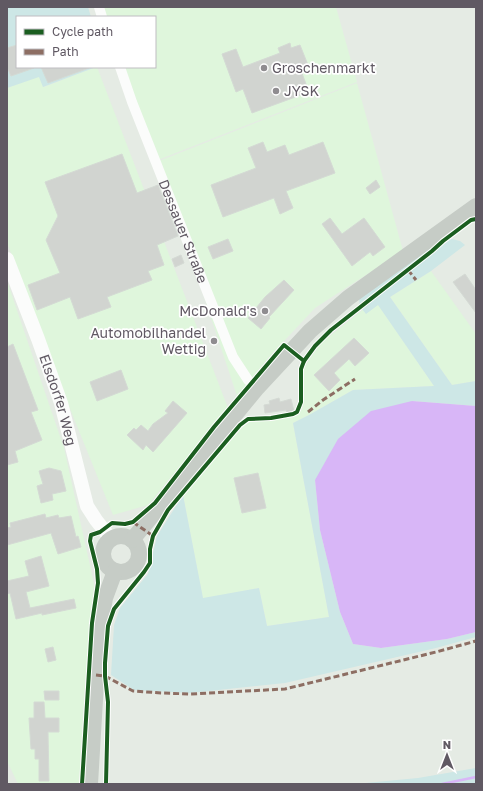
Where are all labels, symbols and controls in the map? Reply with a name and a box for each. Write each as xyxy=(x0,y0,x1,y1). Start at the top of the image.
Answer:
legend xyxy=(16,16,156,68)
text: Cycle path xyxy=(52,24,113,39)
text: Path xyxy=(52,44,79,59)
place label: Groschenmarkt xyxy=(272,59,376,76)
marker: Groschenmarkt xyxy=(259,63,269,73)
place label: JYSK xyxy=(284,82,319,99)
marker: JYSK xyxy=(271,86,281,96)
street label: Dessauer Straße xyxy=(155,177,212,285)
place label: McDonald's xyxy=(179,302,257,319)
marker: McDonald's xyxy=(260,306,270,316)
place label: Automobilhandel Wettig xyxy=(90,324,206,357)
marker: Automobilhandel Wettig xyxy=(209,336,219,346)
street label: Elsdorfer Weg xyxy=(36,352,80,447)
north arrow xyxy=(427,735,467,775)
text: N xyxy=(443,738,451,751)

